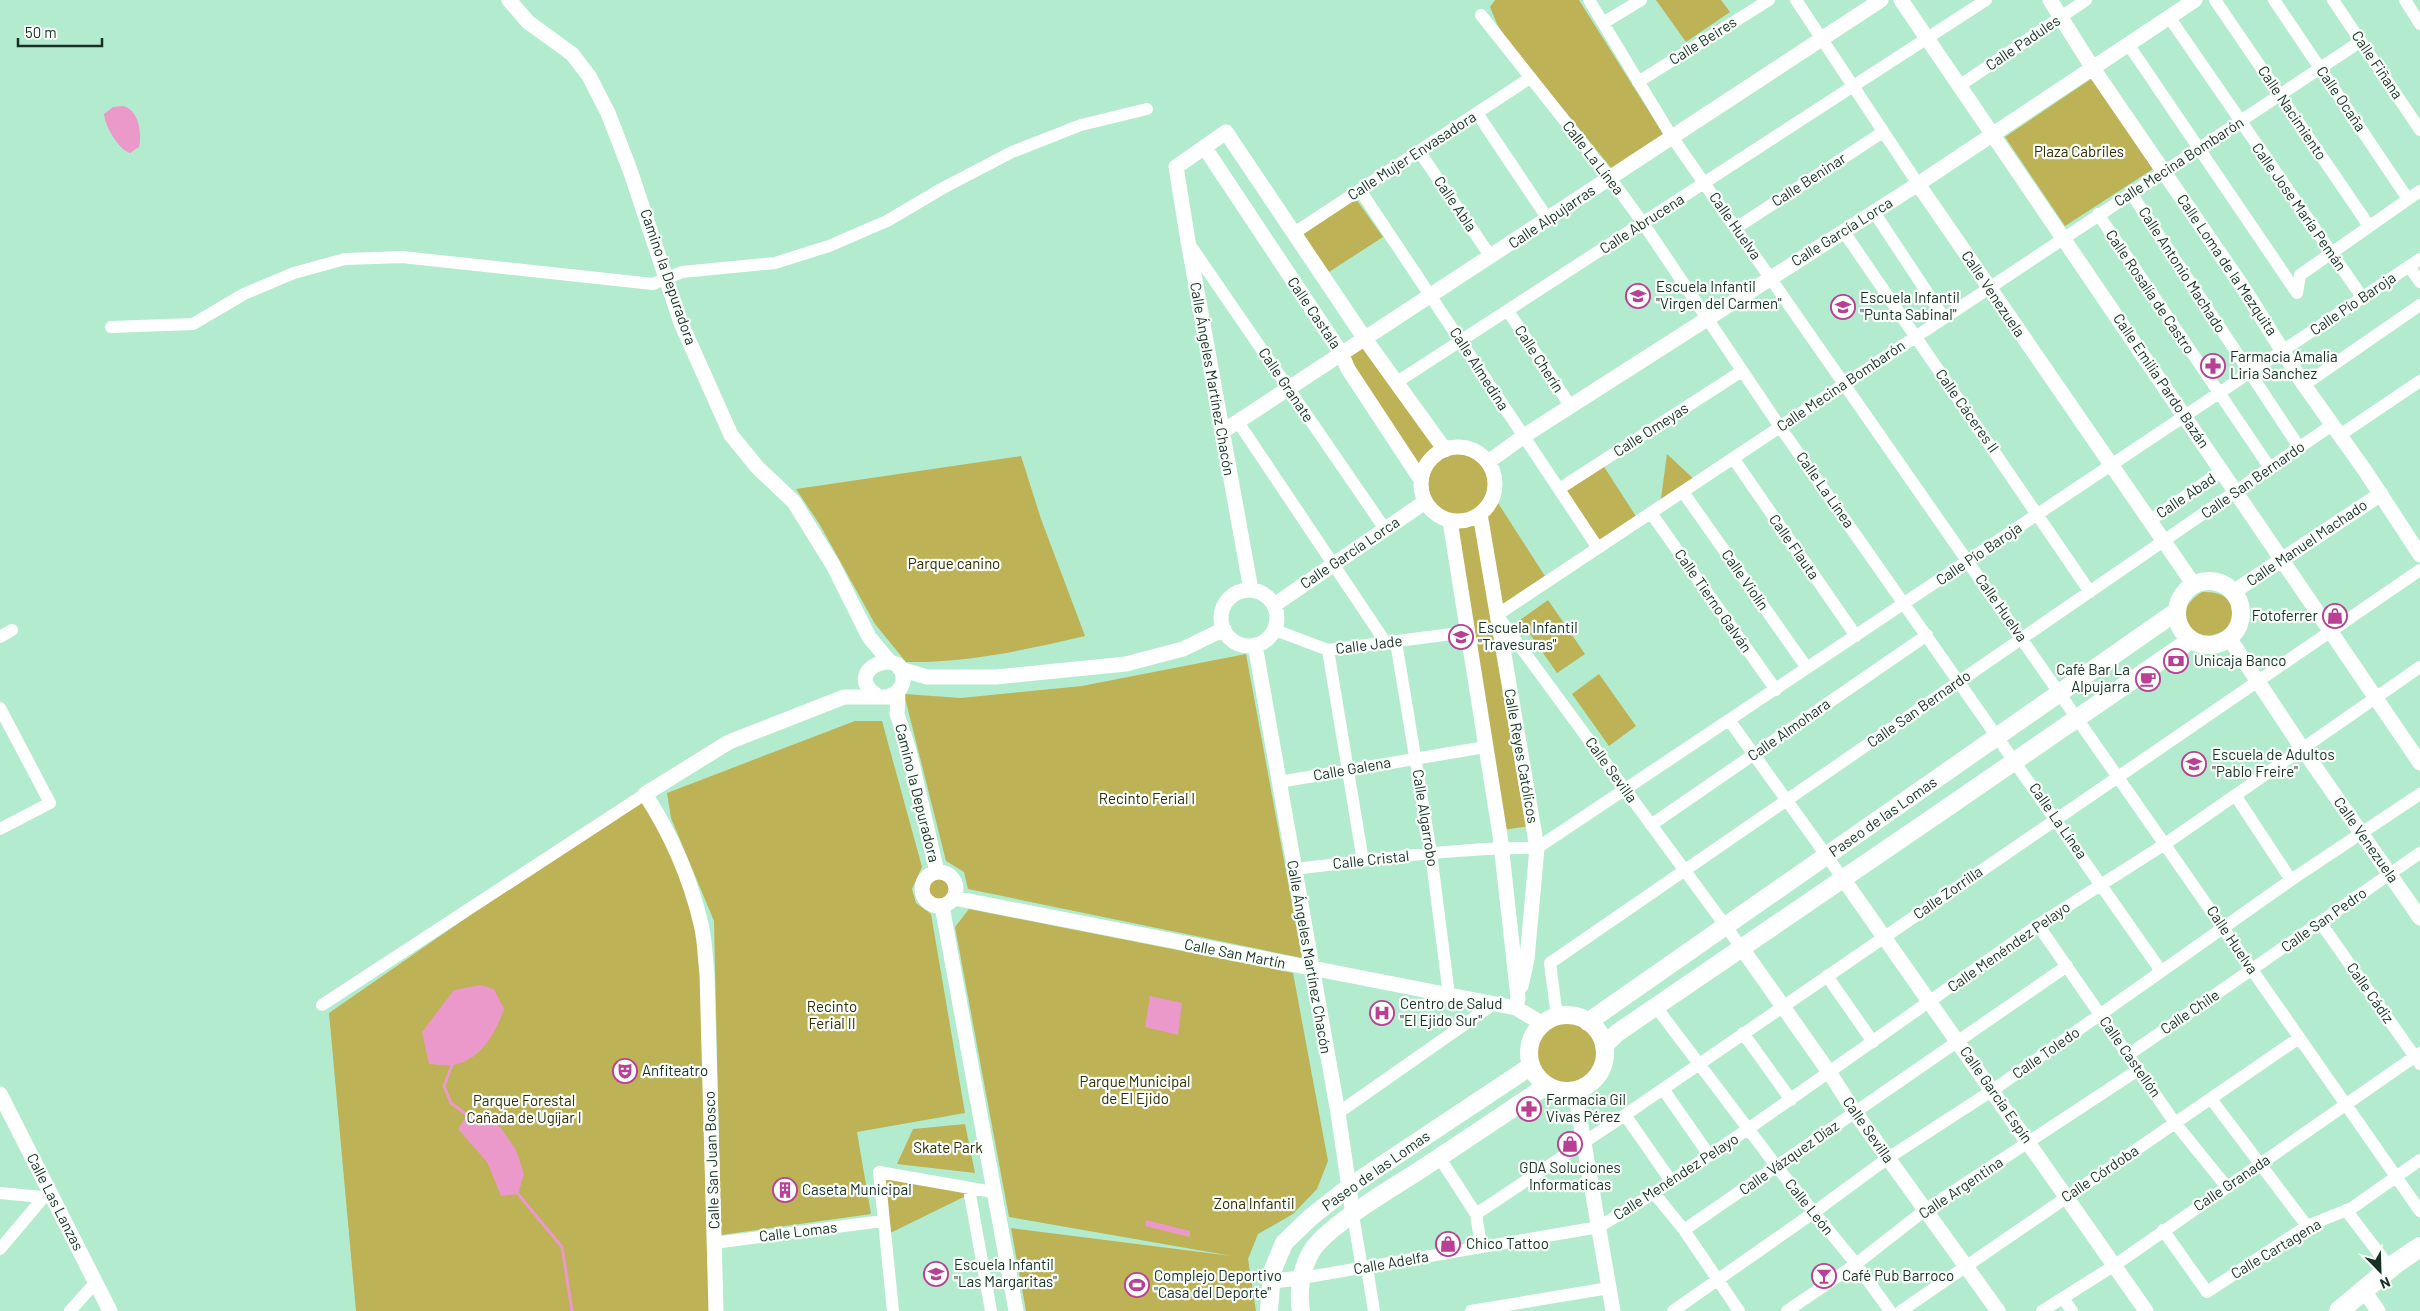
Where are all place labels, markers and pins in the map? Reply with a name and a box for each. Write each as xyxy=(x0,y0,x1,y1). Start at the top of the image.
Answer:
place label: Escuela Infantil "Virgen del Carmen" xyxy=(1656,277,1782,312)
school or university icon: Escuela Infantil "Virgen del Carmen" xyxy=(1625,283,1651,309)
place label: Escuela Infantil "Punta Sabinal" xyxy=(1860,288,1960,323)
school or university icon: Escuela Infantil "Punta Sabinal" xyxy=(1830,294,1856,320)
place label: Farmacia Amalia Liria Sanchez xyxy=(2230,347,2338,382)
pharmacy icon: Farmacia Amalia Liria Sanchez xyxy=(2200,353,2226,379)
shop icon: Fotoferrer xyxy=(2322,603,2348,629)
place label: Fotoferrer xyxy=(2252,606,2319,624)
place label: Escuela Infantil "Travesuras" xyxy=(1478,618,1578,653)
school or university icon: Escuela Infantil "Travesuras" xyxy=(1448,624,1474,650)
bank icon: Unicaja Banco xyxy=(2163,648,2189,674)
place label: Unicaja Banco xyxy=(2194,651,2286,669)
place label: Café Bar La Alpujarra xyxy=(2056,660,2130,695)
cafe icon: Café Bar La Alpujarra xyxy=(2135,666,2161,692)
place label: Escuela de Adultos "Pablo Freire" xyxy=(2212,745,2335,780)
school or university icon: Escuela de Adultos "Pablo Freire" xyxy=(2181,751,2207,777)
place label: Centro de Salud "El Ejido Sur" xyxy=(1400,994,1502,1029)
hospital icon: Centro de Salud "El Ejido Sur" xyxy=(1369,1000,1395,1026)
theatre icon: Anfiteatro xyxy=(612,1058,638,1084)
place label: Anfiteatro xyxy=(642,1061,708,1079)
place label: Farmacia Gil Vivas Pérez xyxy=(1546,1090,1626,1125)
pharmacy icon: Farmacia Gil Vivas Pérez xyxy=(1516,1096,1542,1122)
shop icon: GDA Soluciones Informaticas xyxy=(1557,1131,1583,1157)
place label: GDA Soluciones Informaticas xyxy=(1519,1158,1621,1193)
building icon: Caseta Municipal xyxy=(772,1177,798,1203)
place label: Caseta Municipal xyxy=(802,1180,912,1198)
shop icon: Chico Tattoo xyxy=(1435,1231,1461,1257)
place label: Chico Tattoo xyxy=(1466,1234,1549,1252)
place label: Escuela Infantil "Las Margaritas" xyxy=(954,1255,1057,1290)
school or university icon: Escuela Infantil "Las Margaritas" xyxy=(923,1261,949,1287)
bar icon: Café Pub Barroco xyxy=(1811,1263,1837,1289)
place label: Complejo Deportivo "Casa del Deporte" xyxy=(1154,1266,1282,1301)
place label: Café Pub Barroco xyxy=(1842,1266,1954,1284)
sports icon: Complejo Deportivo "Casa del Deporte" xyxy=(1124,1272,1150,1298)

